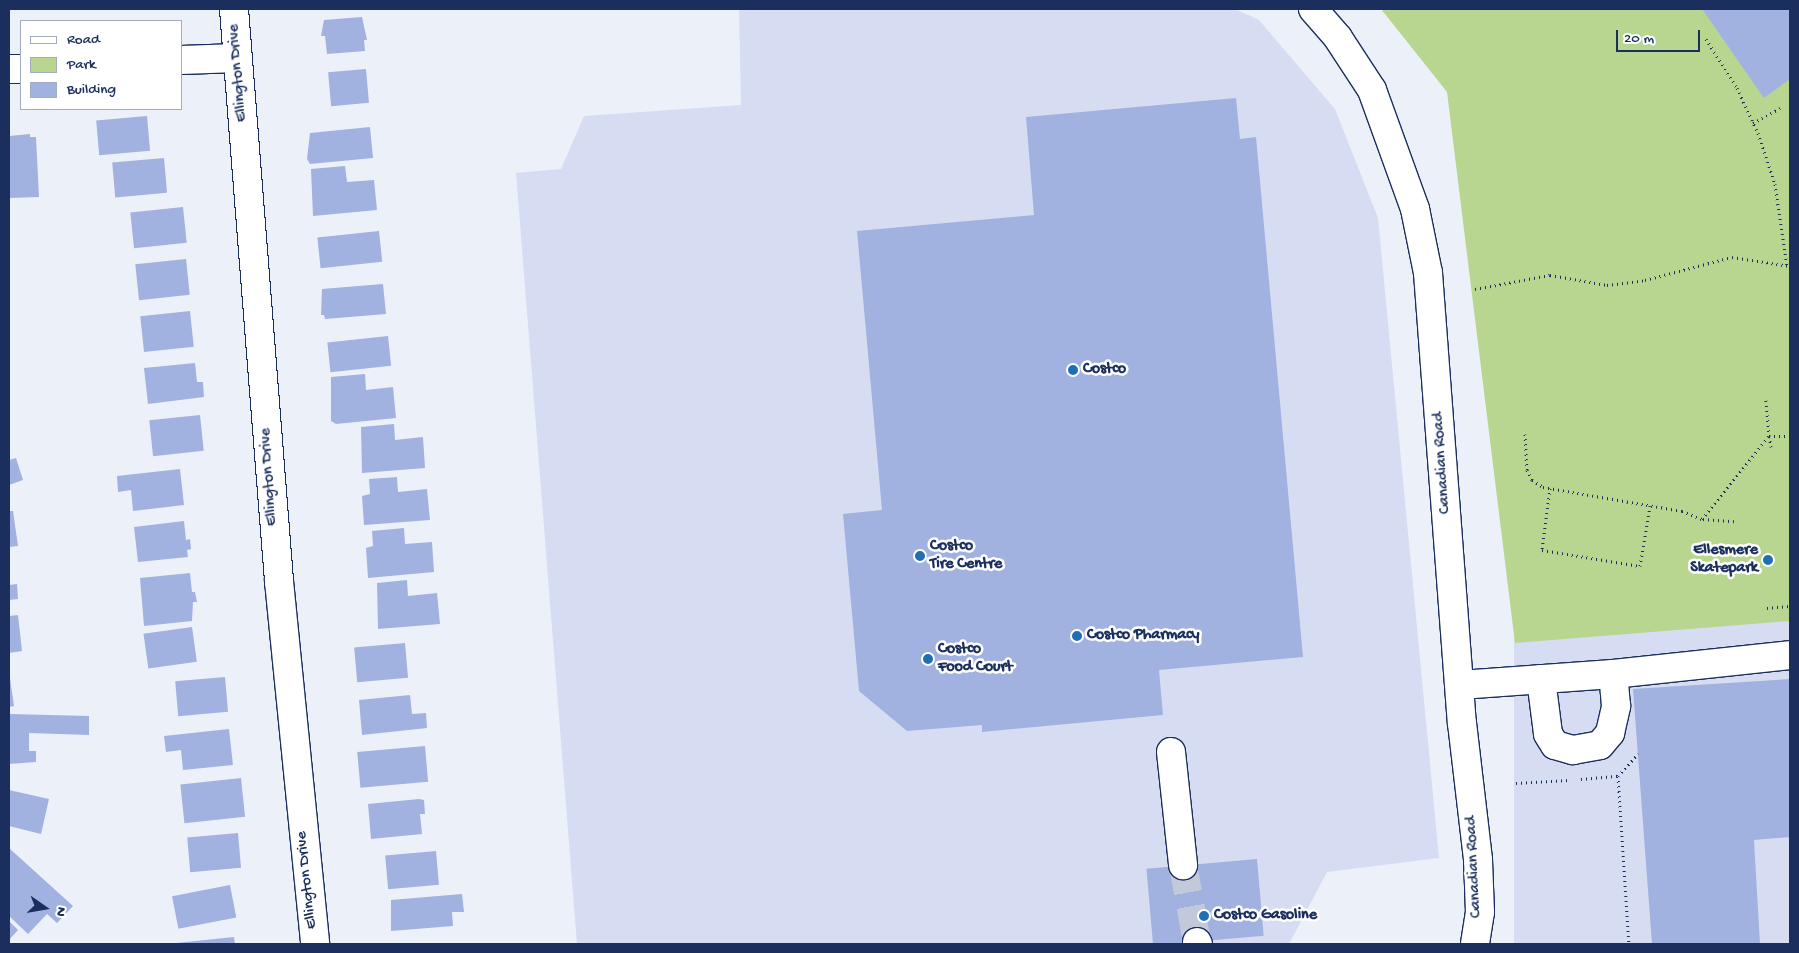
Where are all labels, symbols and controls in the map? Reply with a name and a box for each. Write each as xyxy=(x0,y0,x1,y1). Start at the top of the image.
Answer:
legend xyxy=(20,20,182,110)
scale bar xyxy=(1619,20,1703,52)
street label: Ellington Drive xyxy=(225,23,253,123)
text: 20 m xyxy=(1624,30,1654,48)
text: Road xyxy=(67,31,100,49)
text: Park xyxy=(67,56,96,74)
text: Building xyxy=(67,81,116,99)
place label: Costco xyxy=(1083,360,1126,380)
marker: Costco xyxy=(1067,364,1079,376)
street label: Canadian Road xyxy=(1430,411,1456,515)
street label: Ellington Drive xyxy=(257,427,283,527)
place label: Costco Tire Centre xyxy=(930,537,1002,575)
place label: Ellesmere Skatepark xyxy=(1690,541,1758,579)
marker: Costco Tire Centre xyxy=(914,550,926,562)
marker: Ellesmere Skatepark xyxy=(1762,554,1774,566)
place label: Costco Pharmacy xyxy=(1087,626,1199,646)
marker: Costco Pharmacy xyxy=(1071,630,1083,642)
place label: Costco Food Court xyxy=(938,640,1013,678)
marker: Costco Food Court xyxy=(922,653,934,665)
street label: Canadian Road xyxy=(1463,816,1487,918)
street label: Ellington Drive xyxy=(293,830,323,930)
north arrow xyxy=(20,883,70,933)
text: N xyxy=(51,905,69,918)
place label: Costco Gasoline xyxy=(1214,906,1317,926)
marker: Costco Gasoline xyxy=(1198,910,1210,922)

